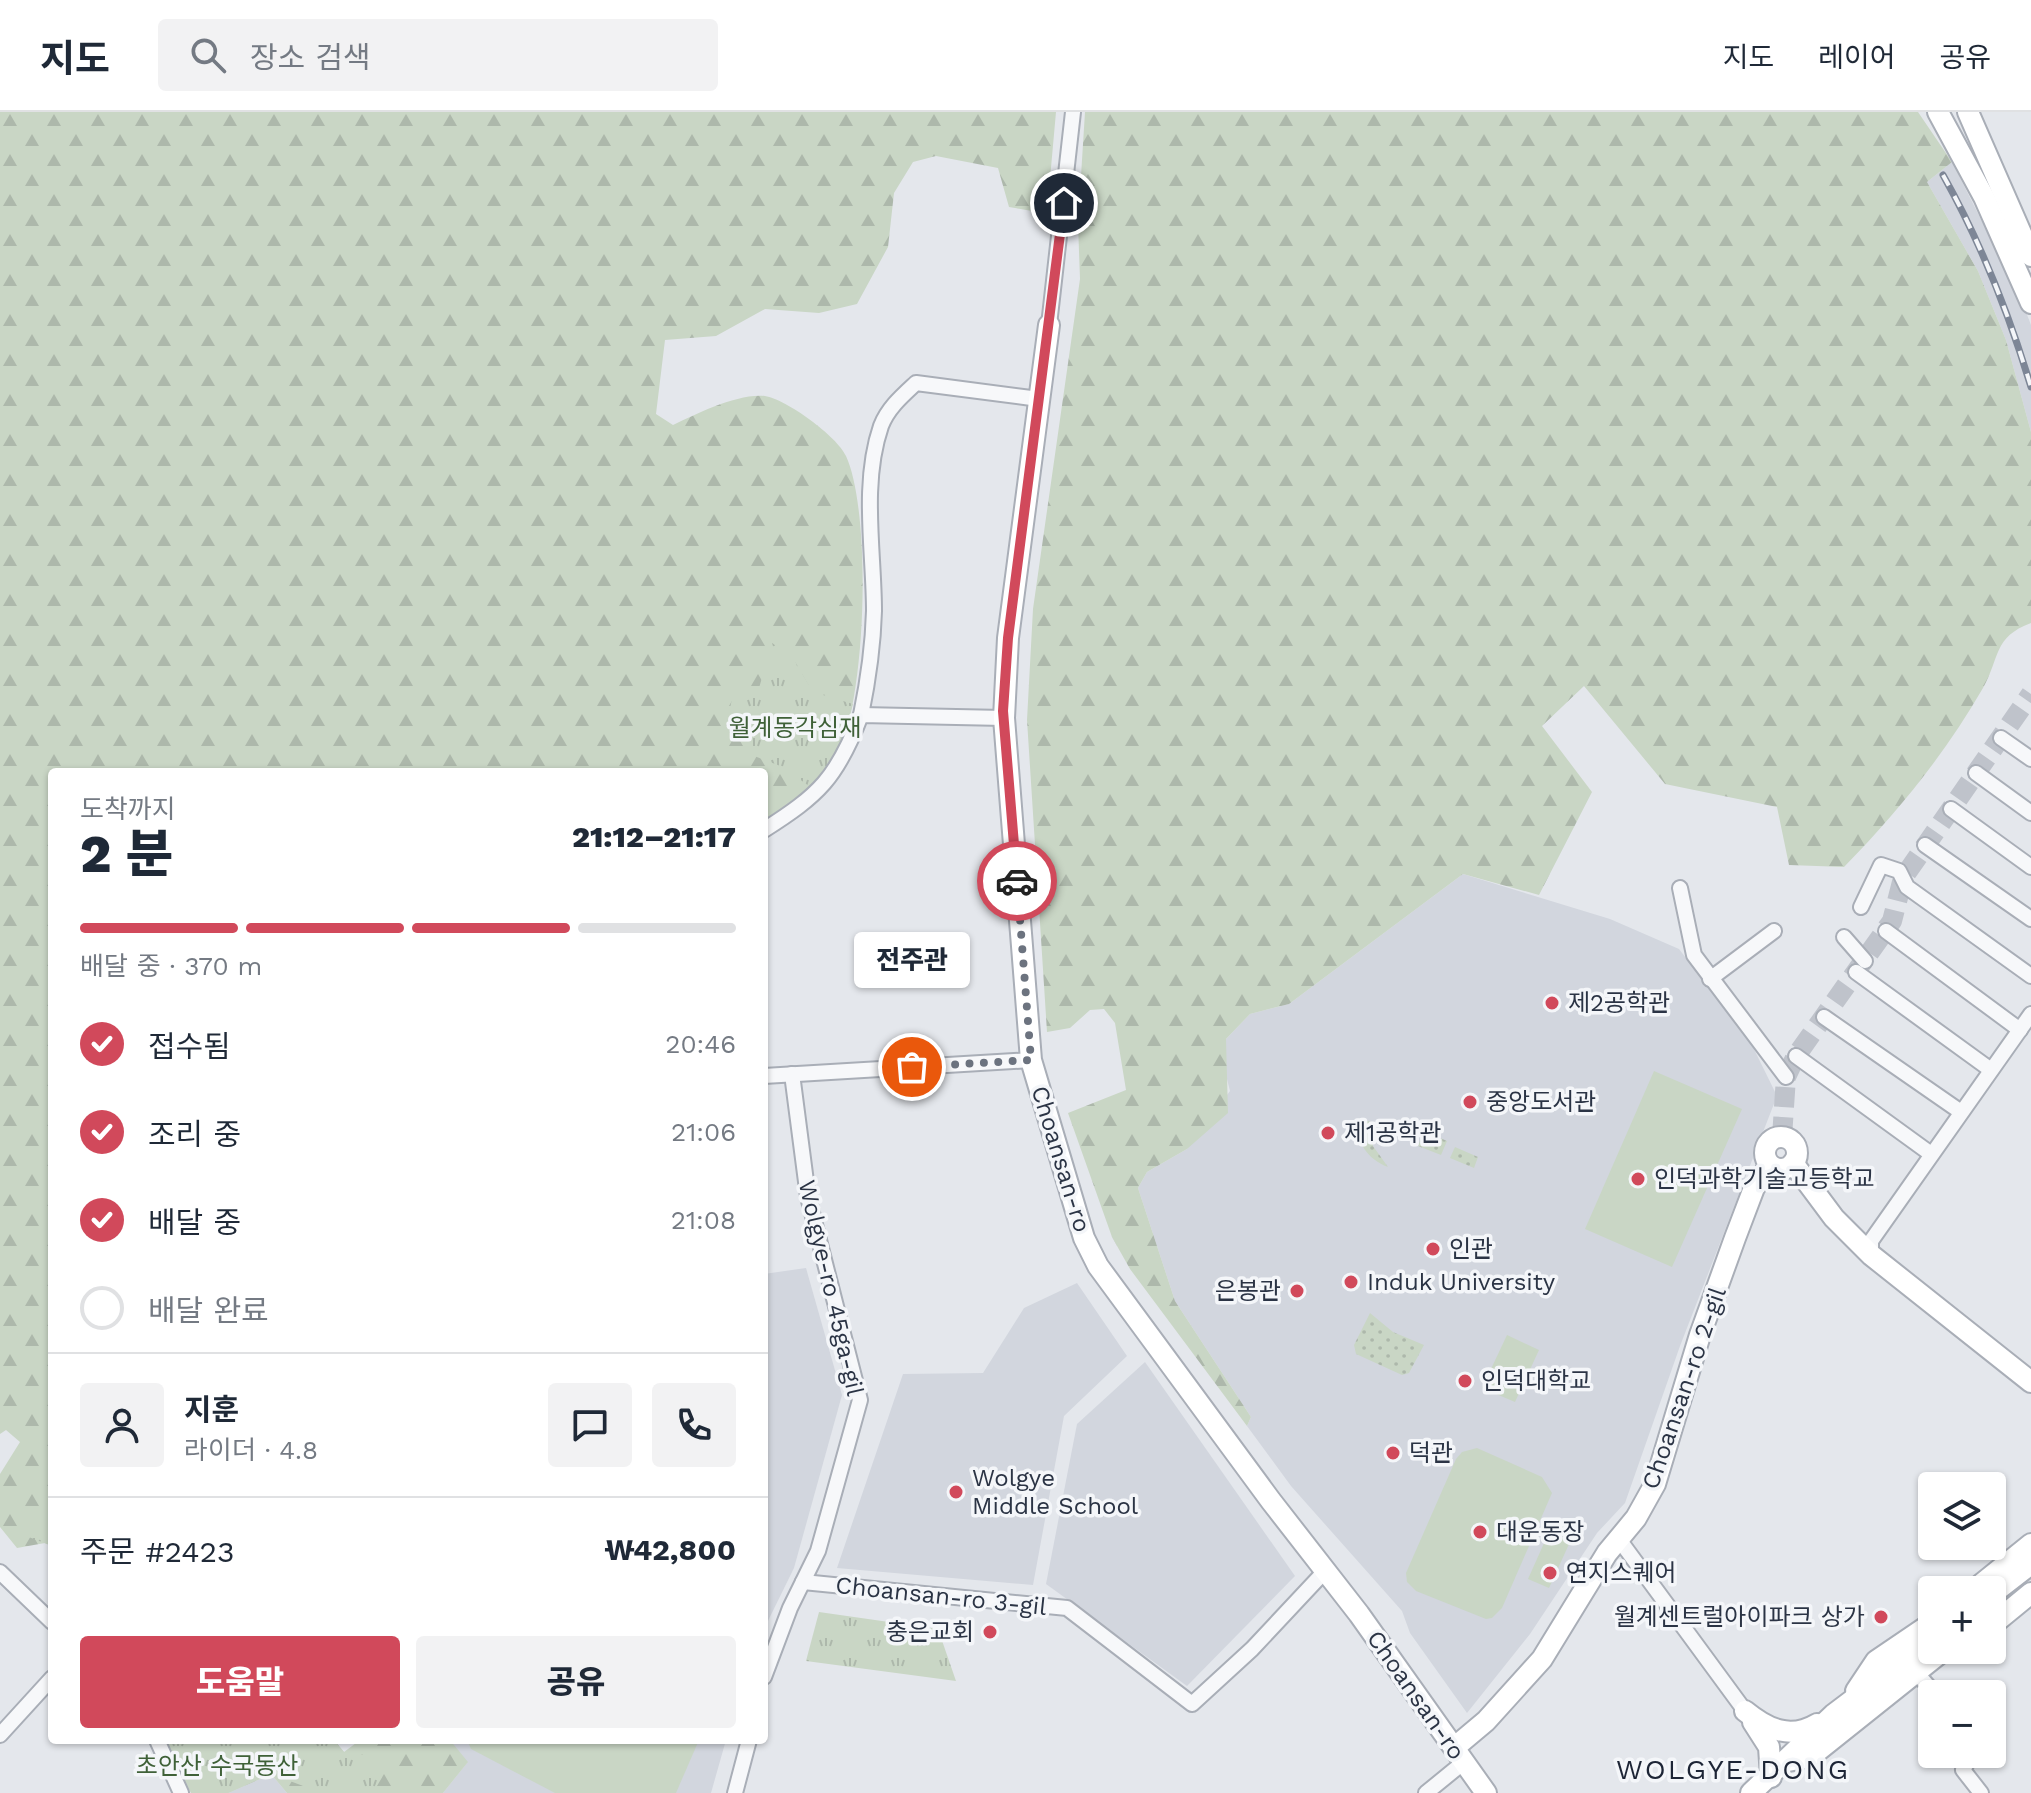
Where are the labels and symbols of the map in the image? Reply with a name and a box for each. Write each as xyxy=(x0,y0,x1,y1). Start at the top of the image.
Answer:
pin xyxy=(1030,169,1098,237)
park label: 월계동각심재 xyxy=(729,714,861,742)
courier xyxy=(977,841,1057,921)
callout: 전주관 xyxy=(854,931,970,987)
place label: 제2공학관 xyxy=(1568,989,1670,1017)
marker: 제2공학관 xyxy=(1543,994,1561,1012)
pin xyxy=(878,1033,946,1101)
street label: Choansan-ro xyxy=(1025,1083,1097,1235)
place label: 중앙도서관 xyxy=(1486,1088,1596,1116)
marker: 중앙도서관 xyxy=(1461,1093,1479,1111)
place label: 제1공학관 xyxy=(1344,1119,1442,1147)
marker: 제1공학관 xyxy=(1319,1124,1337,1142)
place label: 인덕과학기술고등학교 xyxy=(1654,1165,1875,1193)
marker: 인덕과학기술고등학교 xyxy=(1629,1170,1647,1188)
street label: Wolgye-ro 45ga-gil xyxy=(793,1177,870,1399)
place label: 인관 xyxy=(1449,1235,1493,1263)
marker: 인관 xyxy=(1424,1240,1442,1258)
place label: Induk University xyxy=(1367,1268,1556,1296)
marker: Induk University xyxy=(1342,1273,1360,1291)
place label: 은봉관 xyxy=(1215,1277,1281,1305)
marker: 은봉관 xyxy=(1288,1282,1306,1300)
street label: Choansan-ro 2-gil xyxy=(1636,1283,1732,1493)
place label: 인덕대학교 xyxy=(1481,1367,1591,1395)
marker: 인덕대학교 xyxy=(1456,1372,1474,1390)
place label: 덕관 xyxy=(1409,1439,1453,1467)
marker: 덕관 xyxy=(1384,1444,1402,1462)
place label: Wolgye Middle School xyxy=(972,1464,1139,1520)
marker: Wolgye Middle School xyxy=(947,1483,965,1501)
place label: 대운동장 xyxy=(1496,1518,1584,1546)
marker: 대운동장 xyxy=(1471,1523,1489,1541)
place label: 연지스퀘어 xyxy=(1566,1559,1676,1587)
marker: 연지스퀘어 xyxy=(1541,1564,1559,1582)
street label: Choansan-ro 3-gil xyxy=(834,1571,1049,1621)
place label: 월계센트럴아이파크 상가 xyxy=(1614,1603,1865,1631)
marker: 월계센트럴아이파크 상가 xyxy=(1872,1608,1890,1626)
place label: 충은교회 xyxy=(886,1618,974,1646)
marker: 충은교회 xyxy=(981,1623,999,1641)
street label: Choansan-ro xyxy=(1361,1625,1471,1765)
park label: 초안산 수국동산 xyxy=(136,1752,298,1780)
district label: WOLGYE-DONG xyxy=(1616,1753,1850,1786)

